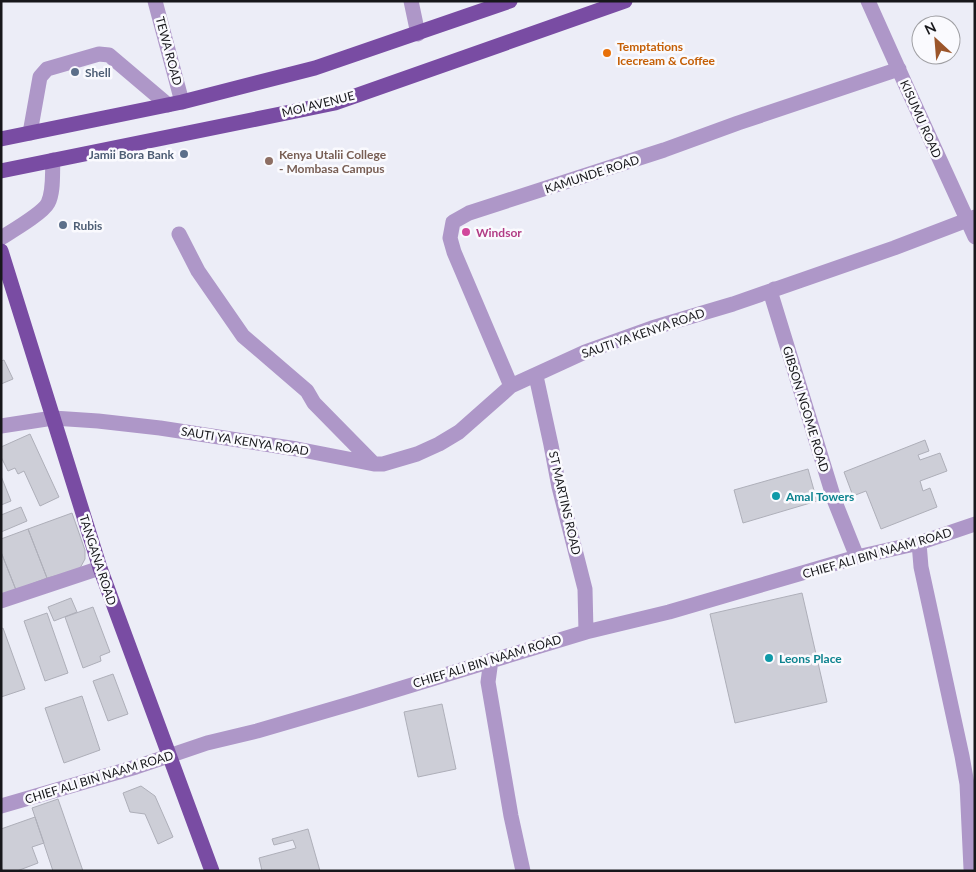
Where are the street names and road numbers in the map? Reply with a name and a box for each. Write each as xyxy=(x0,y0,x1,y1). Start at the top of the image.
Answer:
street label: TEWA ROAD xyxy=(153,15,185,87)
street label: KISUMU ROAD xyxy=(897,78,945,160)
street label: MOI AVENUE xyxy=(280,88,356,120)
street label: KAMUNDE ROAD xyxy=(543,152,641,196)
street label: SAUTI YA KENYA ROAD xyxy=(579,305,707,361)
street label: GIBSON NGOME ROAD xyxy=(780,344,832,474)
street label: SAUTI YA KENYA ROAD xyxy=(180,423,310,459)
street label: ST MARTINS ROAD xyxy=(546,450,584,556)
street label: TANGANA ROAD xyxy=(76,513,120,607)
street label: CHIEF ALI BIN NAAM ROAD xyxy=(801,525,953,581)
street label: CHIEF ALI BIN NAAM ROAD xyxy=(411,631,563,691)
street label: CHIEF ALI BIN NAAM ROAD xyxy=(23,747,175,807)

